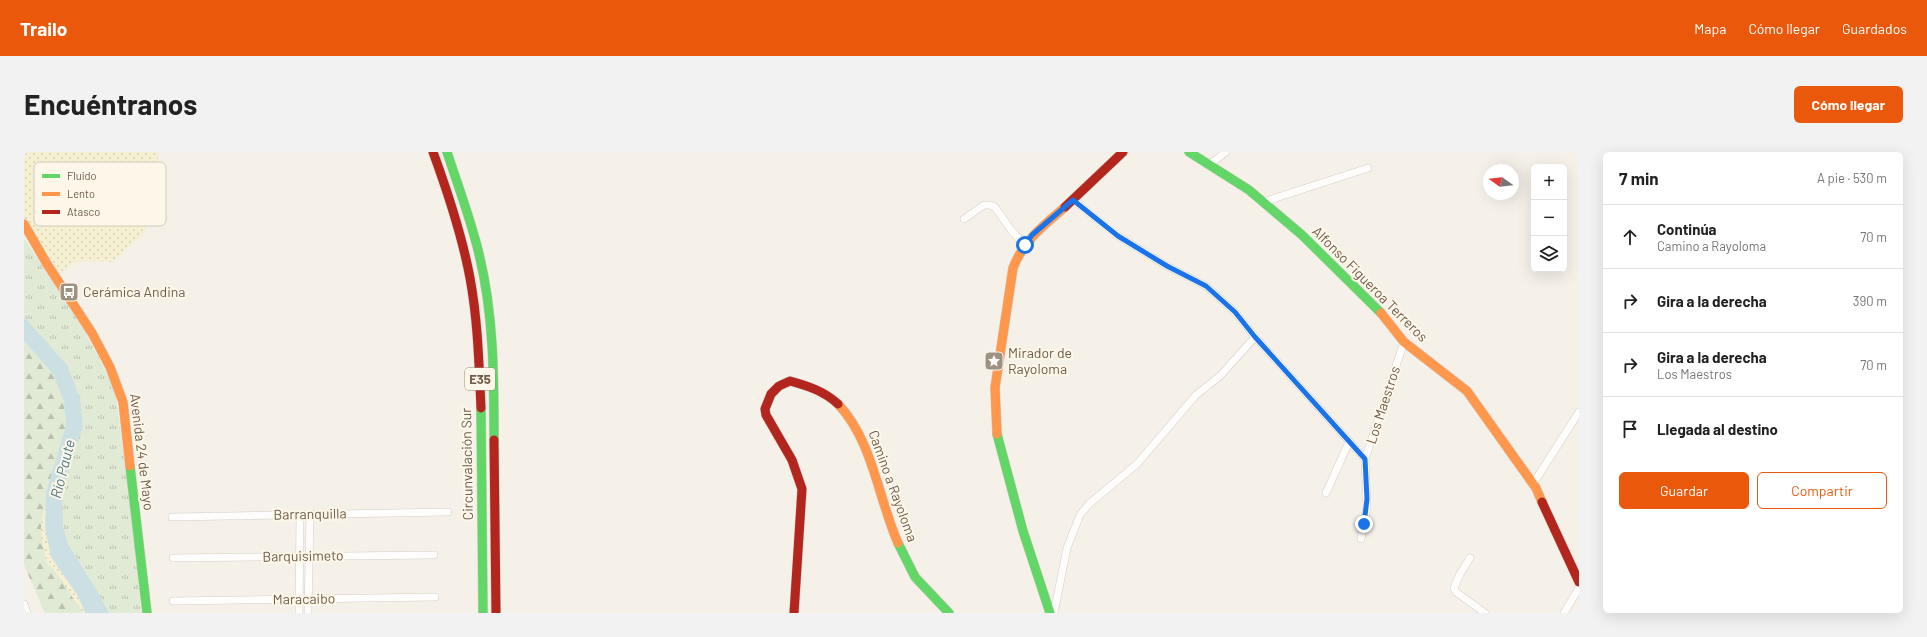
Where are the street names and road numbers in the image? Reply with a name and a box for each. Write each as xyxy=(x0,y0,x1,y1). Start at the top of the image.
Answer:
street label: Alfonso Figueroa Terreros xyxy=(1309,222,1432,345)
street label: Los Maestros xyxy=(1362,364,1403,446)
road number: E35 xyxy=(465,368,495,390)
street label: Avenida 24 de Mayo xyxy=(127,393,158,511)
street label: Circunvalación Sur xyxy=(457,407,476,521)
street label: Camino a Rayoloma xyxy=(865,428,922,544)
street label: Barranquilla xyxy=(273,504,347,523)
street label: Barquisimeto xyxy=(262,546,344,565)
street label: Maracaibo xyxy=(273,589,335,608)

